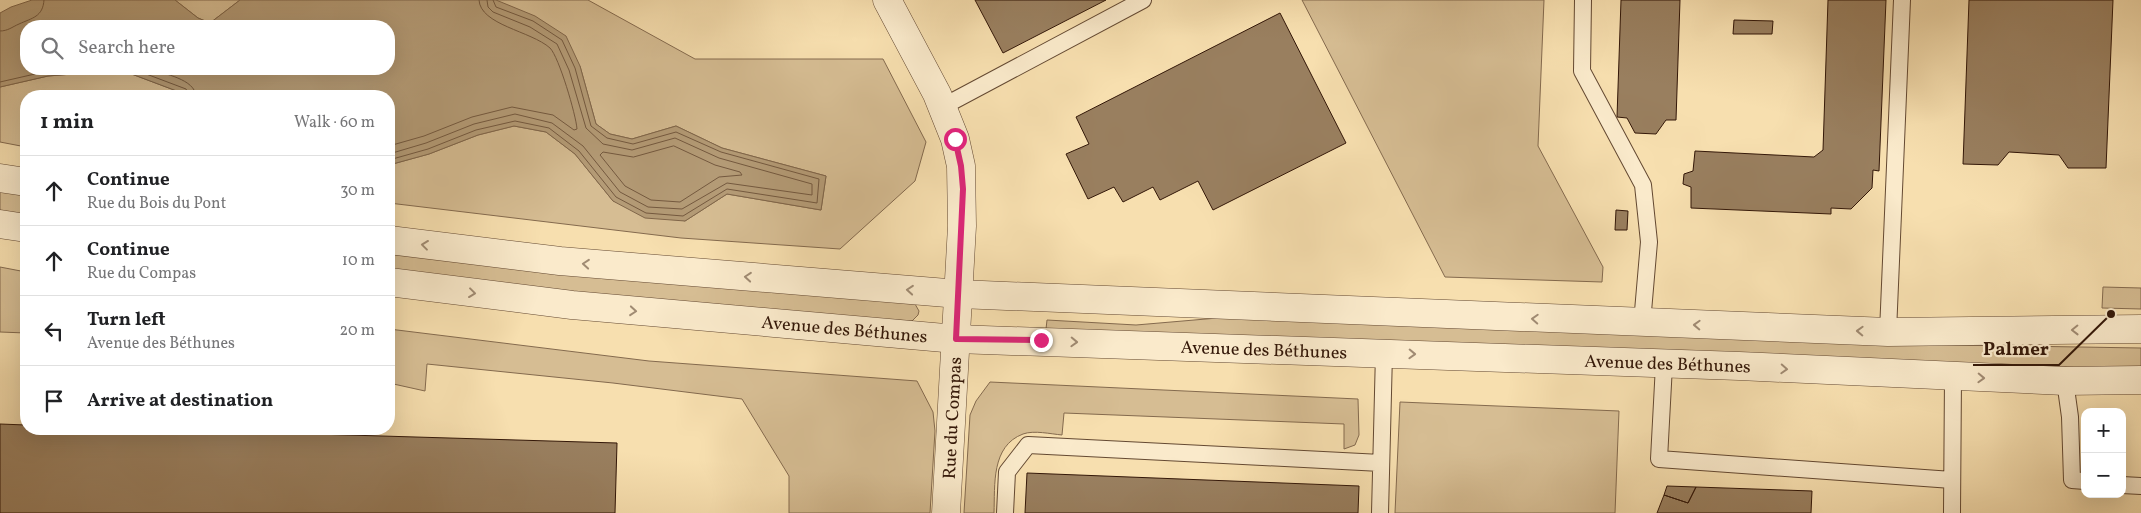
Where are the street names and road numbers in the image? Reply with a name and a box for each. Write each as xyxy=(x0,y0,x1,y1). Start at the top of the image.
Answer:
street label: Avenue des Béthunes xyxy=(760,311,928,350)
street label: Avenue des Béthunes xyxy=(1180,336,1347,366)
street label: Avenue des Béthunes xyxy=(1584,350,1751,381)
street label: Rue du Compas xyxy=(938,356,969,480)

